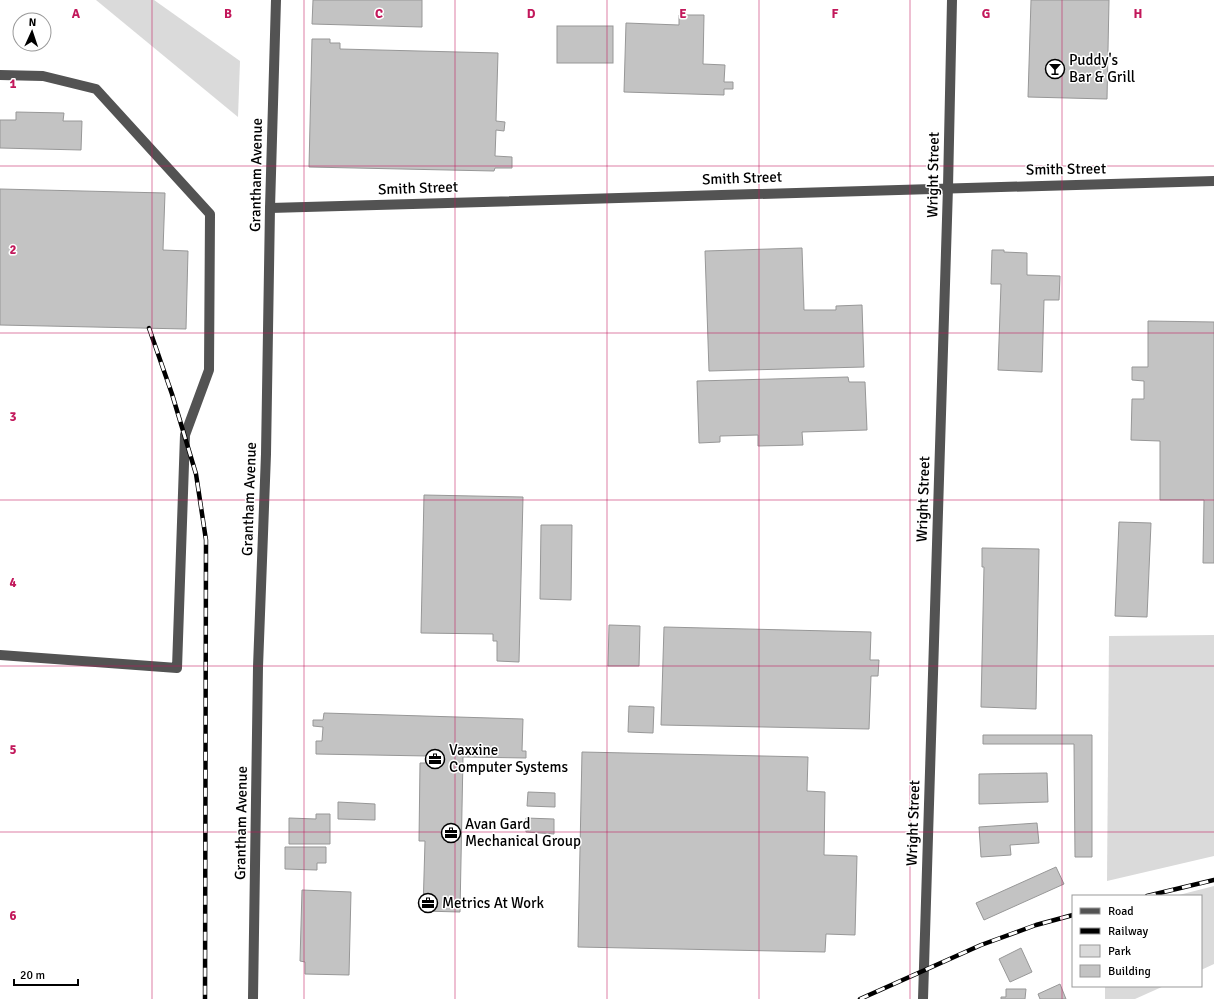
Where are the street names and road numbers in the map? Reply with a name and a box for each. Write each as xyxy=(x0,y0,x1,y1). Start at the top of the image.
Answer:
street label: Grantham Avenue xyxy=(246,118,266,232)
street label: Wright Street xyxy=(923,132,943,218)
street label: Smith Street xyxy=(1026,159,1106,179)
street label: Smith Street xyxy=(702,168,782,188)
street label: Smith Street xyxy=(378,178,458,198)
street label: Grantham Avenue xyxy=(238,442,260,556)
street label: Wright Street xyxy=(913,456,933,542)
street label: Grantham Avenue xyxy=(231,766,251,880)
street label: Wright Street xyxy=(903,780,923,866)

